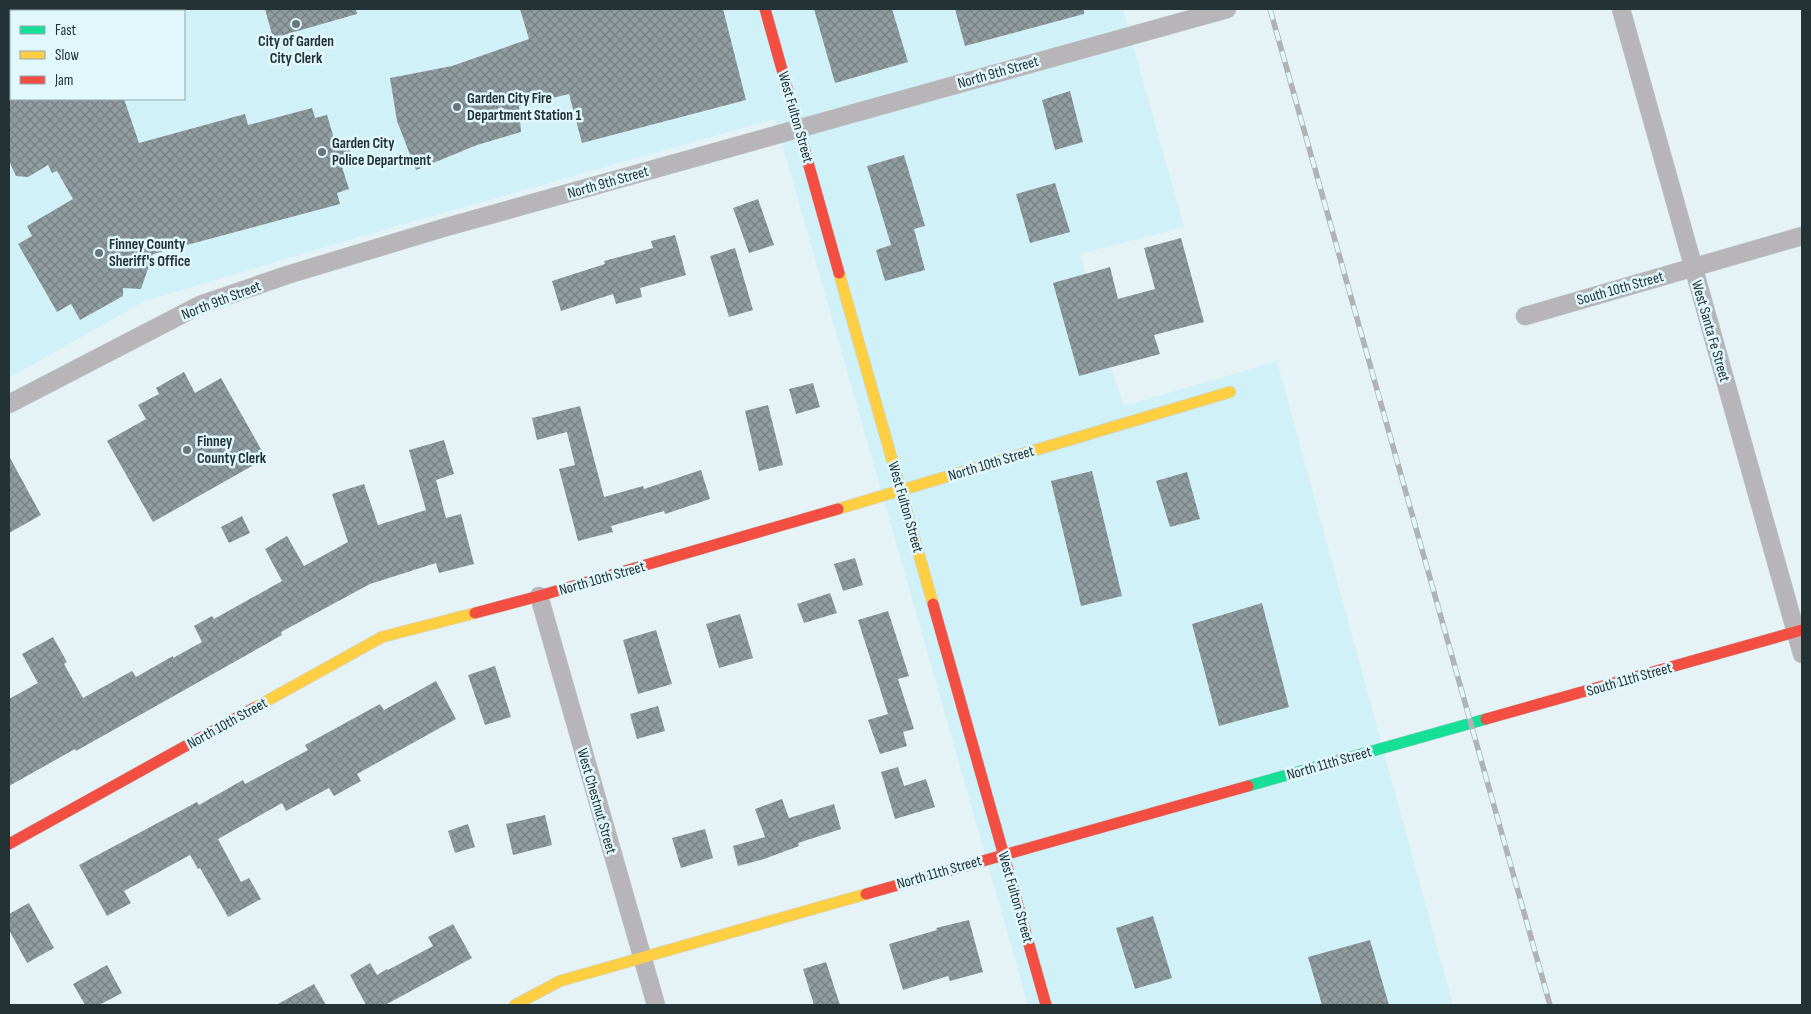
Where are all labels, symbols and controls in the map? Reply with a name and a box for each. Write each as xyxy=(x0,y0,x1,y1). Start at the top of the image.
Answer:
legend xyxy=(10,10,185,100)
marker: City of Garden City Clerk xyxy=(290,18,302,30)
text: Fast xyxy=(55,21,77,40)
place label: City of Garden City Clerk xyxy=(258,32,334,68)
text: Slow xyxy=(55,46,79,65)
street label: North 9th Street xyxy=(955,52,1041,93)
street label: West Fulton Street xyxy=(773,69,818,165)
text: Jam xyxy=(54,71,73,90)
place label: Garden City Fire Department Station 1 xyxy=(467,89,581,125)
marker: Garden City Fire Department Station 1 xyxy=(451,101,463,113)
place label: Garden City Police Department xyxy=(332,134,431,170)
marker: Garden City Police Department xyxy=(316,146,328,158)
street label: North 9th Street xyxy=(565,162,651,203)
place label: Finney County Sheriff's Office xyxy=(109,235,190,271)
marker: Finney County Sheriff's Office xyxy=(93,247,105,259)
street label: South 10th Street xyxy=(1575,267,1666,310)
street label: North 9th Street xyxy=(179,276,264,324)
street label: West Santa Fe Street xyxy=(1687,278,1734,385)
place label: Finney County Clerk xyxy=(197,432,267,468)
street label: North 10th Street xyxy=(946,441,1037,486)
marker: Finney County Clerk xyxy=(181,444,193,456)
street label: West Fulton Street xyxy=(883,459,928,555)
street label: North 10th Street xyxy=(557,557,648,600)
street label: South 11th Street xyxy=(1584,658,1674,701)
street label: North 10th Street xyxy=(184,693,271,753)
street label: North 11th Street xyxy=(1285,742,1374,785)
street label: West Chestnut Street xyxy=(572,746,621,856)
street label: West Fulton Street xyxy=(993,849,1038,945)
street label: North 11th Street xyxy=(895,851,984,894)

